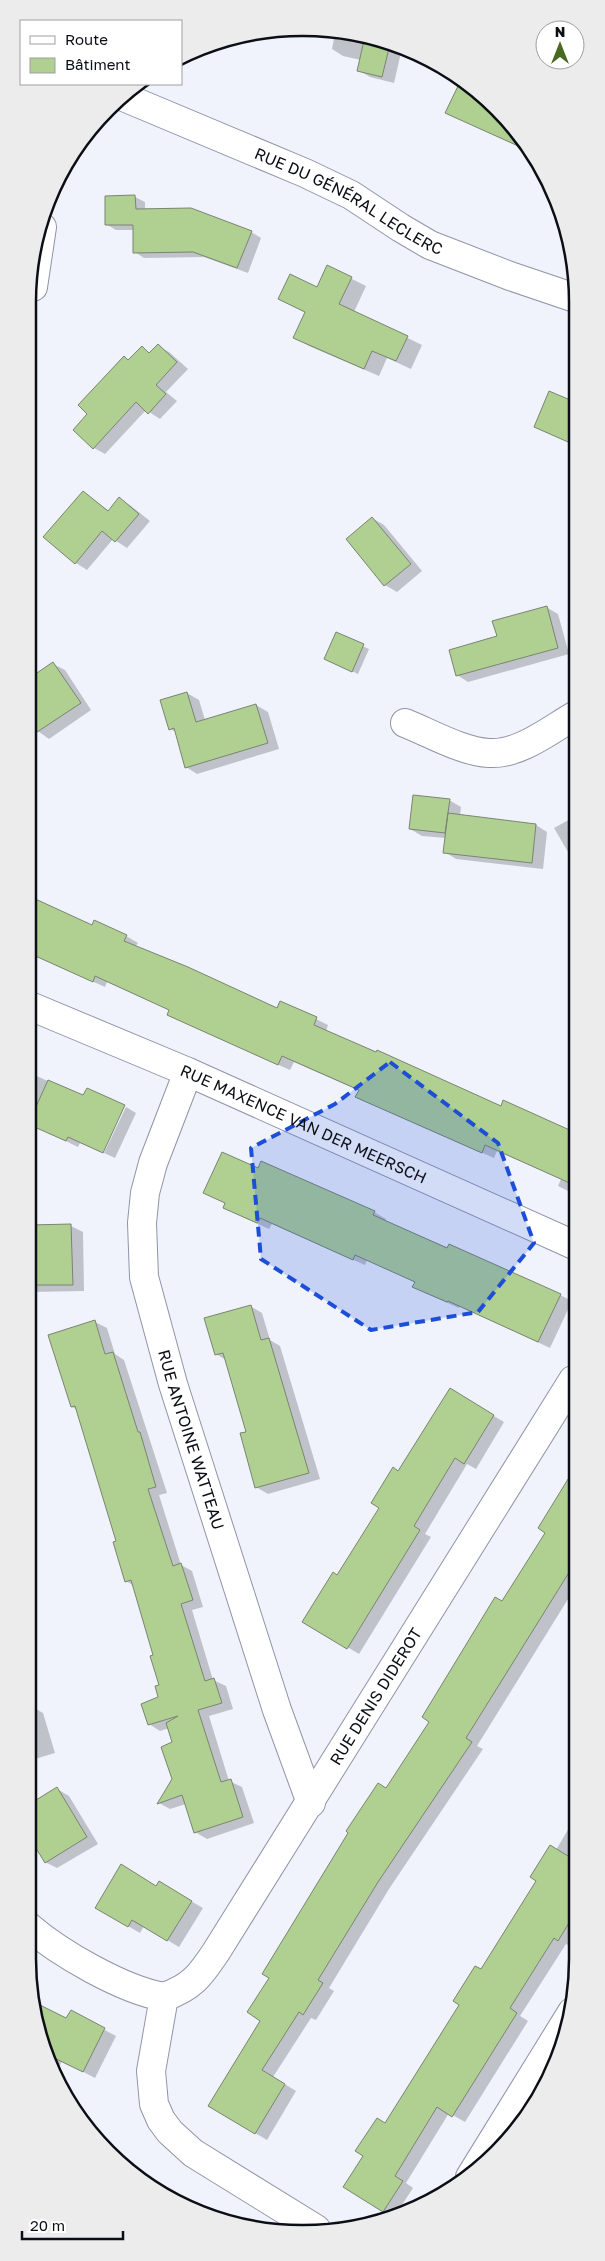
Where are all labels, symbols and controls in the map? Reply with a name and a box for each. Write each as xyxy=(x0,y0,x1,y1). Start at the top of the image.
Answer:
legend xyxy=(20,20,182,85)
north arrow xyxy=(535,20,585,70)
text: N xyxy=(555,23,565,40)
text: Route xyxy=(65,30,108,48)
text: Bâtiment xyxy=(65,55,130,73)
street label: RUE DU GÉNÉRAL LECLERC xyxy=(252,143,446,259)
street label: RUE MAXENCE VAN DER MEERSCH xyxy=(178,1060,430,1188)
street label: RUE ANTOINE WATTEAU xyxy=(154,1347,229,1532)
street label: RUE DENIS DIDEROT xyxy=(325,1624,426,1769)
scale bar xyxy=(22,2208,124,2240)
text: 20 m xyxy=(30,2216,65,2234)

